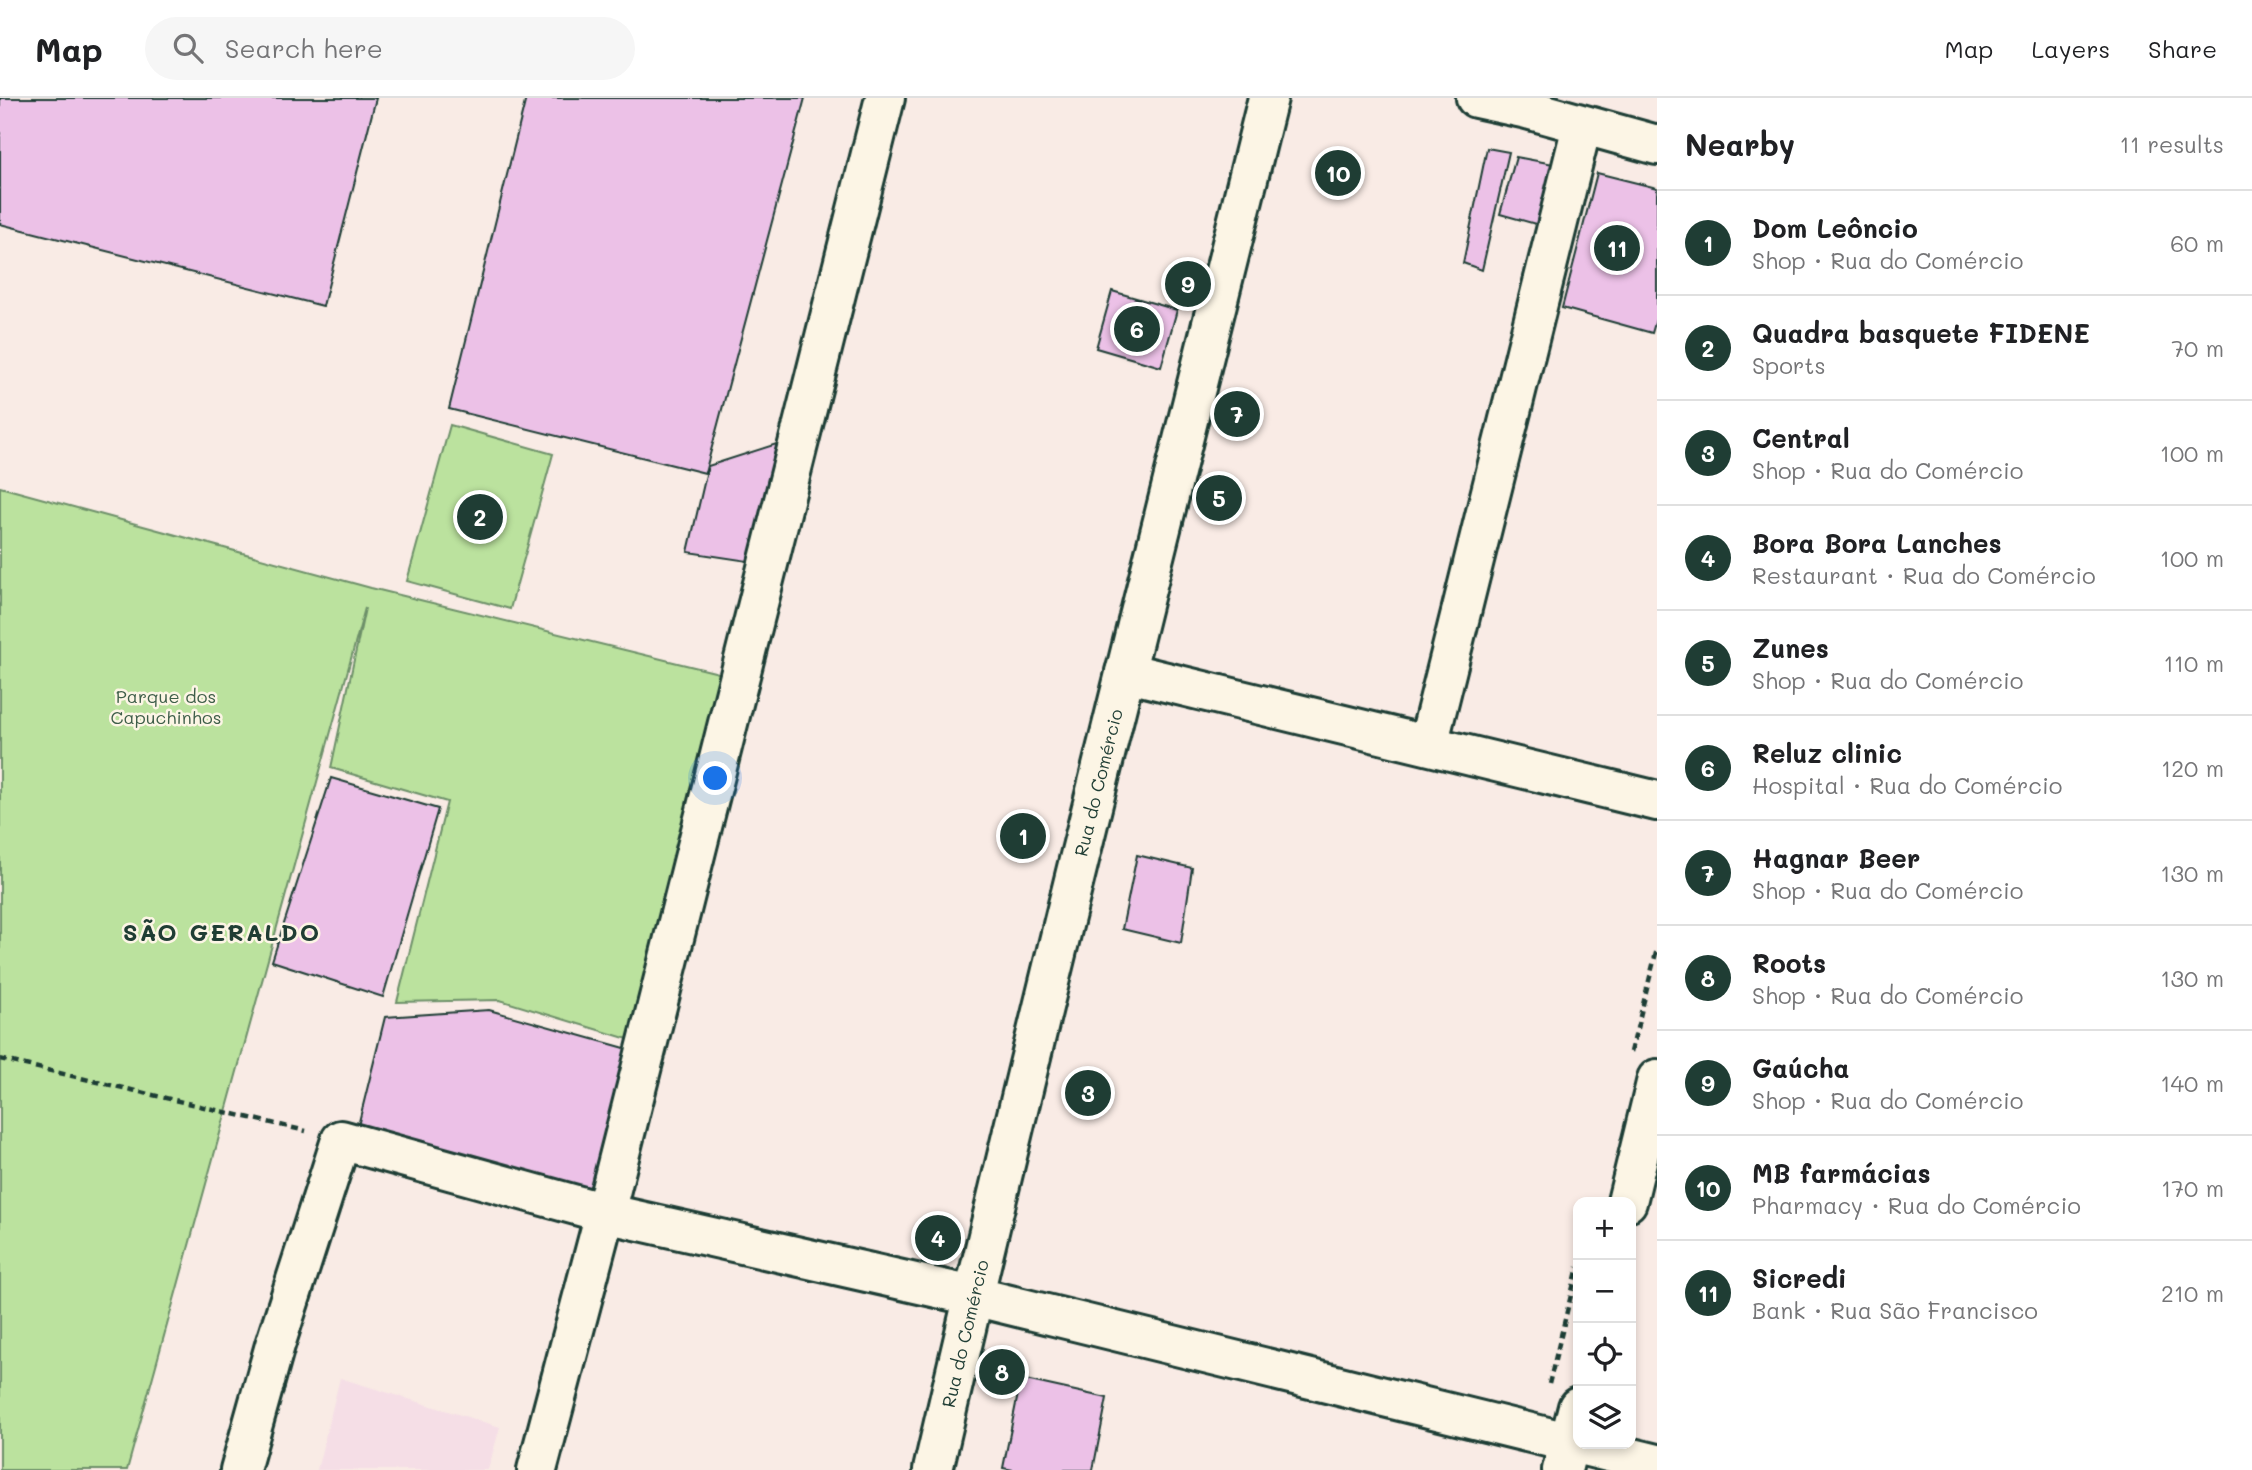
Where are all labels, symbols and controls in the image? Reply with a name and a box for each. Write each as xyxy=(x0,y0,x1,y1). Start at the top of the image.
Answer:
search box xyxy=(145,17,635,80)
text: Map xyxy=(35,27,103,70)
icon: search xyxy=(169,29,207,67)
text: Search here xyxy=(225,31,383,65)
text: Map xyxy=(1945,33,1993,64)
text: Layers xyxy=(2031,33,2110,64)
text: Share xyxy=(2148,33,2217,64)
text: Nearby xyxy=(1685,124,1795,164)
text: 11 results xyxy=(2119,129,2224,159)
pin: 10 xyxy=(1315,147,1361,199)
text: Dom Leôncio xyxy=(1752,211,1918,245)
pin: 11 xyxy=(1594,222,1640,274)
text: 1 xyxy=(1703,228,1713,258)
text: 60 m xyxy=(2170,228,2224,258)
text: Shop · Rua do Comércio xyxy=(1752,245,2023,275)
pin: 9 xyxy=(1165,258,1211,310)
pin: 6 xyxy=(1114,303,1160,355)
text: Quadra basquete FIDENE xyxy=(1752,316,2090,350)
text: 2 xyxy=(1702,333,1714,363)
text: 70 m xyxy=(2171,333,2224,363)
text: Sports xyxy=(1752,350,1826,380)
pin: 7 xyxy=(1214,388,1260,440)
text: Central xyxy=(1752,421,1850,455)
text: 3 xyxy=(1701,438,1715,468)
text: 100 m xyxy=(2160,438,2224,468)
text: Shop · Rua do Comércio xyxy=(1752,455,2023,485)
pin: 5 xyxy=(1196,472,1242,524)
pin: 2 xyxy=(457,491,503,543)
text: Bora Bora Lanches xyxy=(1752,526,2002,560)
text: 4 xyxy=(1701,543,1715,573)
text: 100 m xyxy=(2160,543,2224,573)
text: Restaurant · Rua do Comércio xyxy=(1752,560,2096,590)
text: Zunes xyxy=(1752,631,1829,665)
text: 5 xyxy=(1701,648,1715,678)
text: 110 m xyxy=(2164,648,2224,678)
text: Shop · Rua do Comércio xyxy=(1752,665,2023,695)
park label: Parque dos Capuchinhos xyxy=(111,684,221,729)
street label: Rua do Comércio xyxy=(1068,706,1128,859)
text: Reluz clinic xyxy=(1752,736,1902,770)
text: 6 xyxy=(1701,753,1715,783)
text: 120 m xyxy=(2161,753,2224,783)
your location xyxy=(698,761,732,795)
text: Hospital · Rua do Comércio xyxy=(1752,770,2062,800)
pin: 1 xyxy=(1000,810,1046,862)
text: Hagnar Beer xyxy=(1752,841,1920,875)
text: 7 xyxy=(1702,858,1714,888)
text: 130 m xyxy=(2160,858,2224,888)
text: Shop · Rua do Comércio xyxy=(1752,875,2023,905)
district label: SÃO GERALDO xyxy=(123,916,321,947)
text: Roots xyxy=(1752,946,1826,980)
text: 8 xyxy=(1701,963,1715,993)
text: 130 m xyxy=(2160,963,2224,993)
text: Shop · Rua do Comércio xyxy=(1752,980,2023,1010)
text: Gaúcha xyxy=(1752,1051,1850,1085)
pin: 3 xyxy=(1065,1067,1111,1119)
text: 9 xyxy=(1701,1068,1715,1098)
text: 140 m xyxy=(2160,1068,2224,1098)
text: Shop · Rua do Comércio xyxy=(1752,1085,2023,1115)
text: MB farmácias xyxy=(1752,1156,1931,1190)
text: 10 xyxy=(1696,1173,1720,1203)
text: 170 m xyxy=(2161,1173,2224,1203)
text: Pharmacy · Rua do Comércio xyxy=(1752,1190,2081,1220)
map controls xyxy=(1573,1197,1636,1449)
button: + xyxy=(1573,1197,1636,1260)
pin: 4 xyxy=(915,1212,961,1264)
street label: Rua do Comércio xyxy=(936,1257,994,1410)
button: − xyxy=(1573,1260,1636,1323)
text: Sicredi xyxy=(1752,1261,1847,1295)
text: 11 xyxy=(1698,1278,1718,1308)
text: 210 m xyxy=(2161,1278,2224,1308)
text: Bank · Rua São Francisco xyxy=(1752,1295,2038,1325)
button: locate xyxy=(1573,1323,1636,1386)
pin: 8 xyxy=(979,1346,1025,1398)
button: layers xyxy=(1573,1386,1636,1449)

